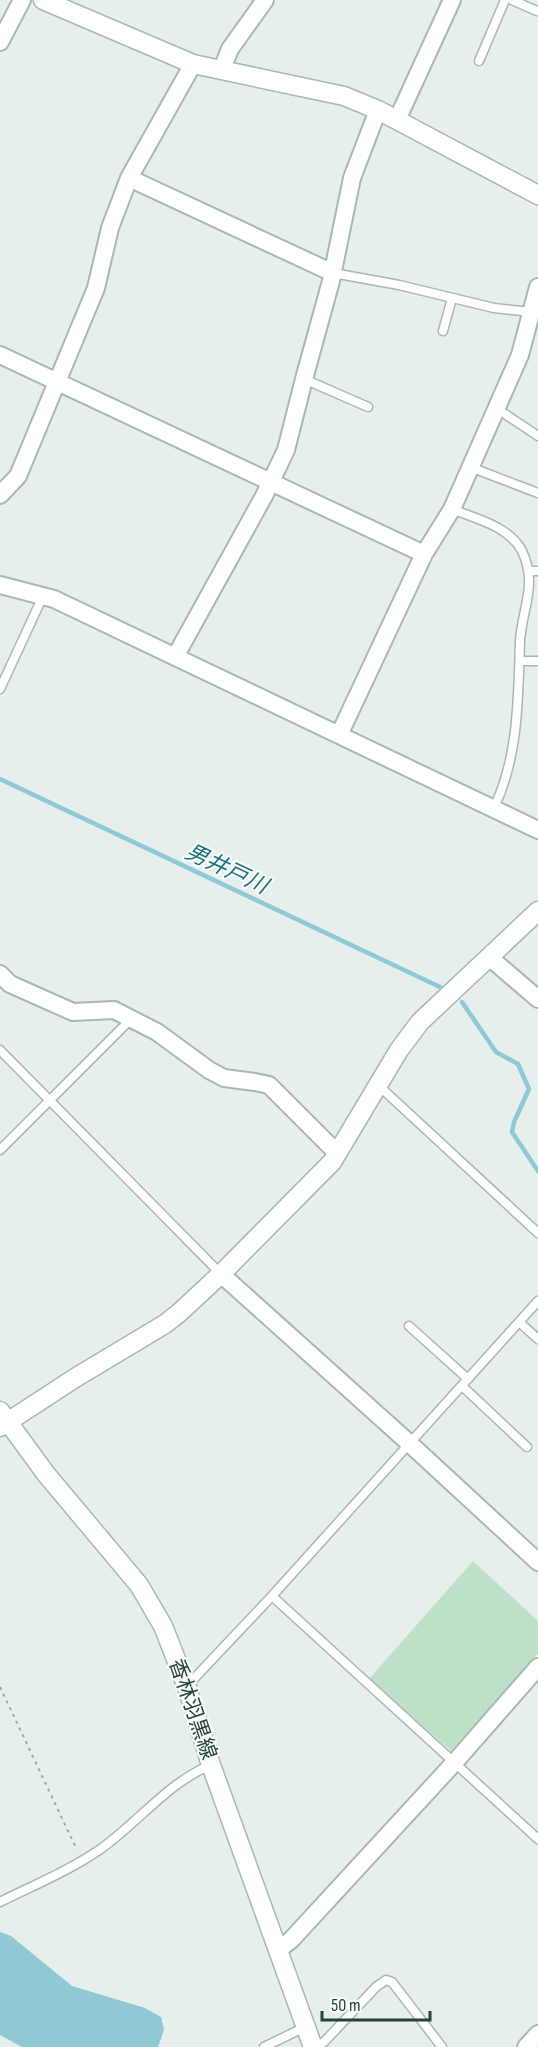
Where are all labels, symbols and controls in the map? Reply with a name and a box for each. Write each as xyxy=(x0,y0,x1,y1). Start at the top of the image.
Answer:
water label: 男井戸川 xyxy=(181,839,274,901)
street label: 香林羽黒線 xyxy=(164,1655,221,1763)
scale bar xyxy=(322,1984,430,2022)
text: 50 m xyxy=(331,1995,361,2016)

